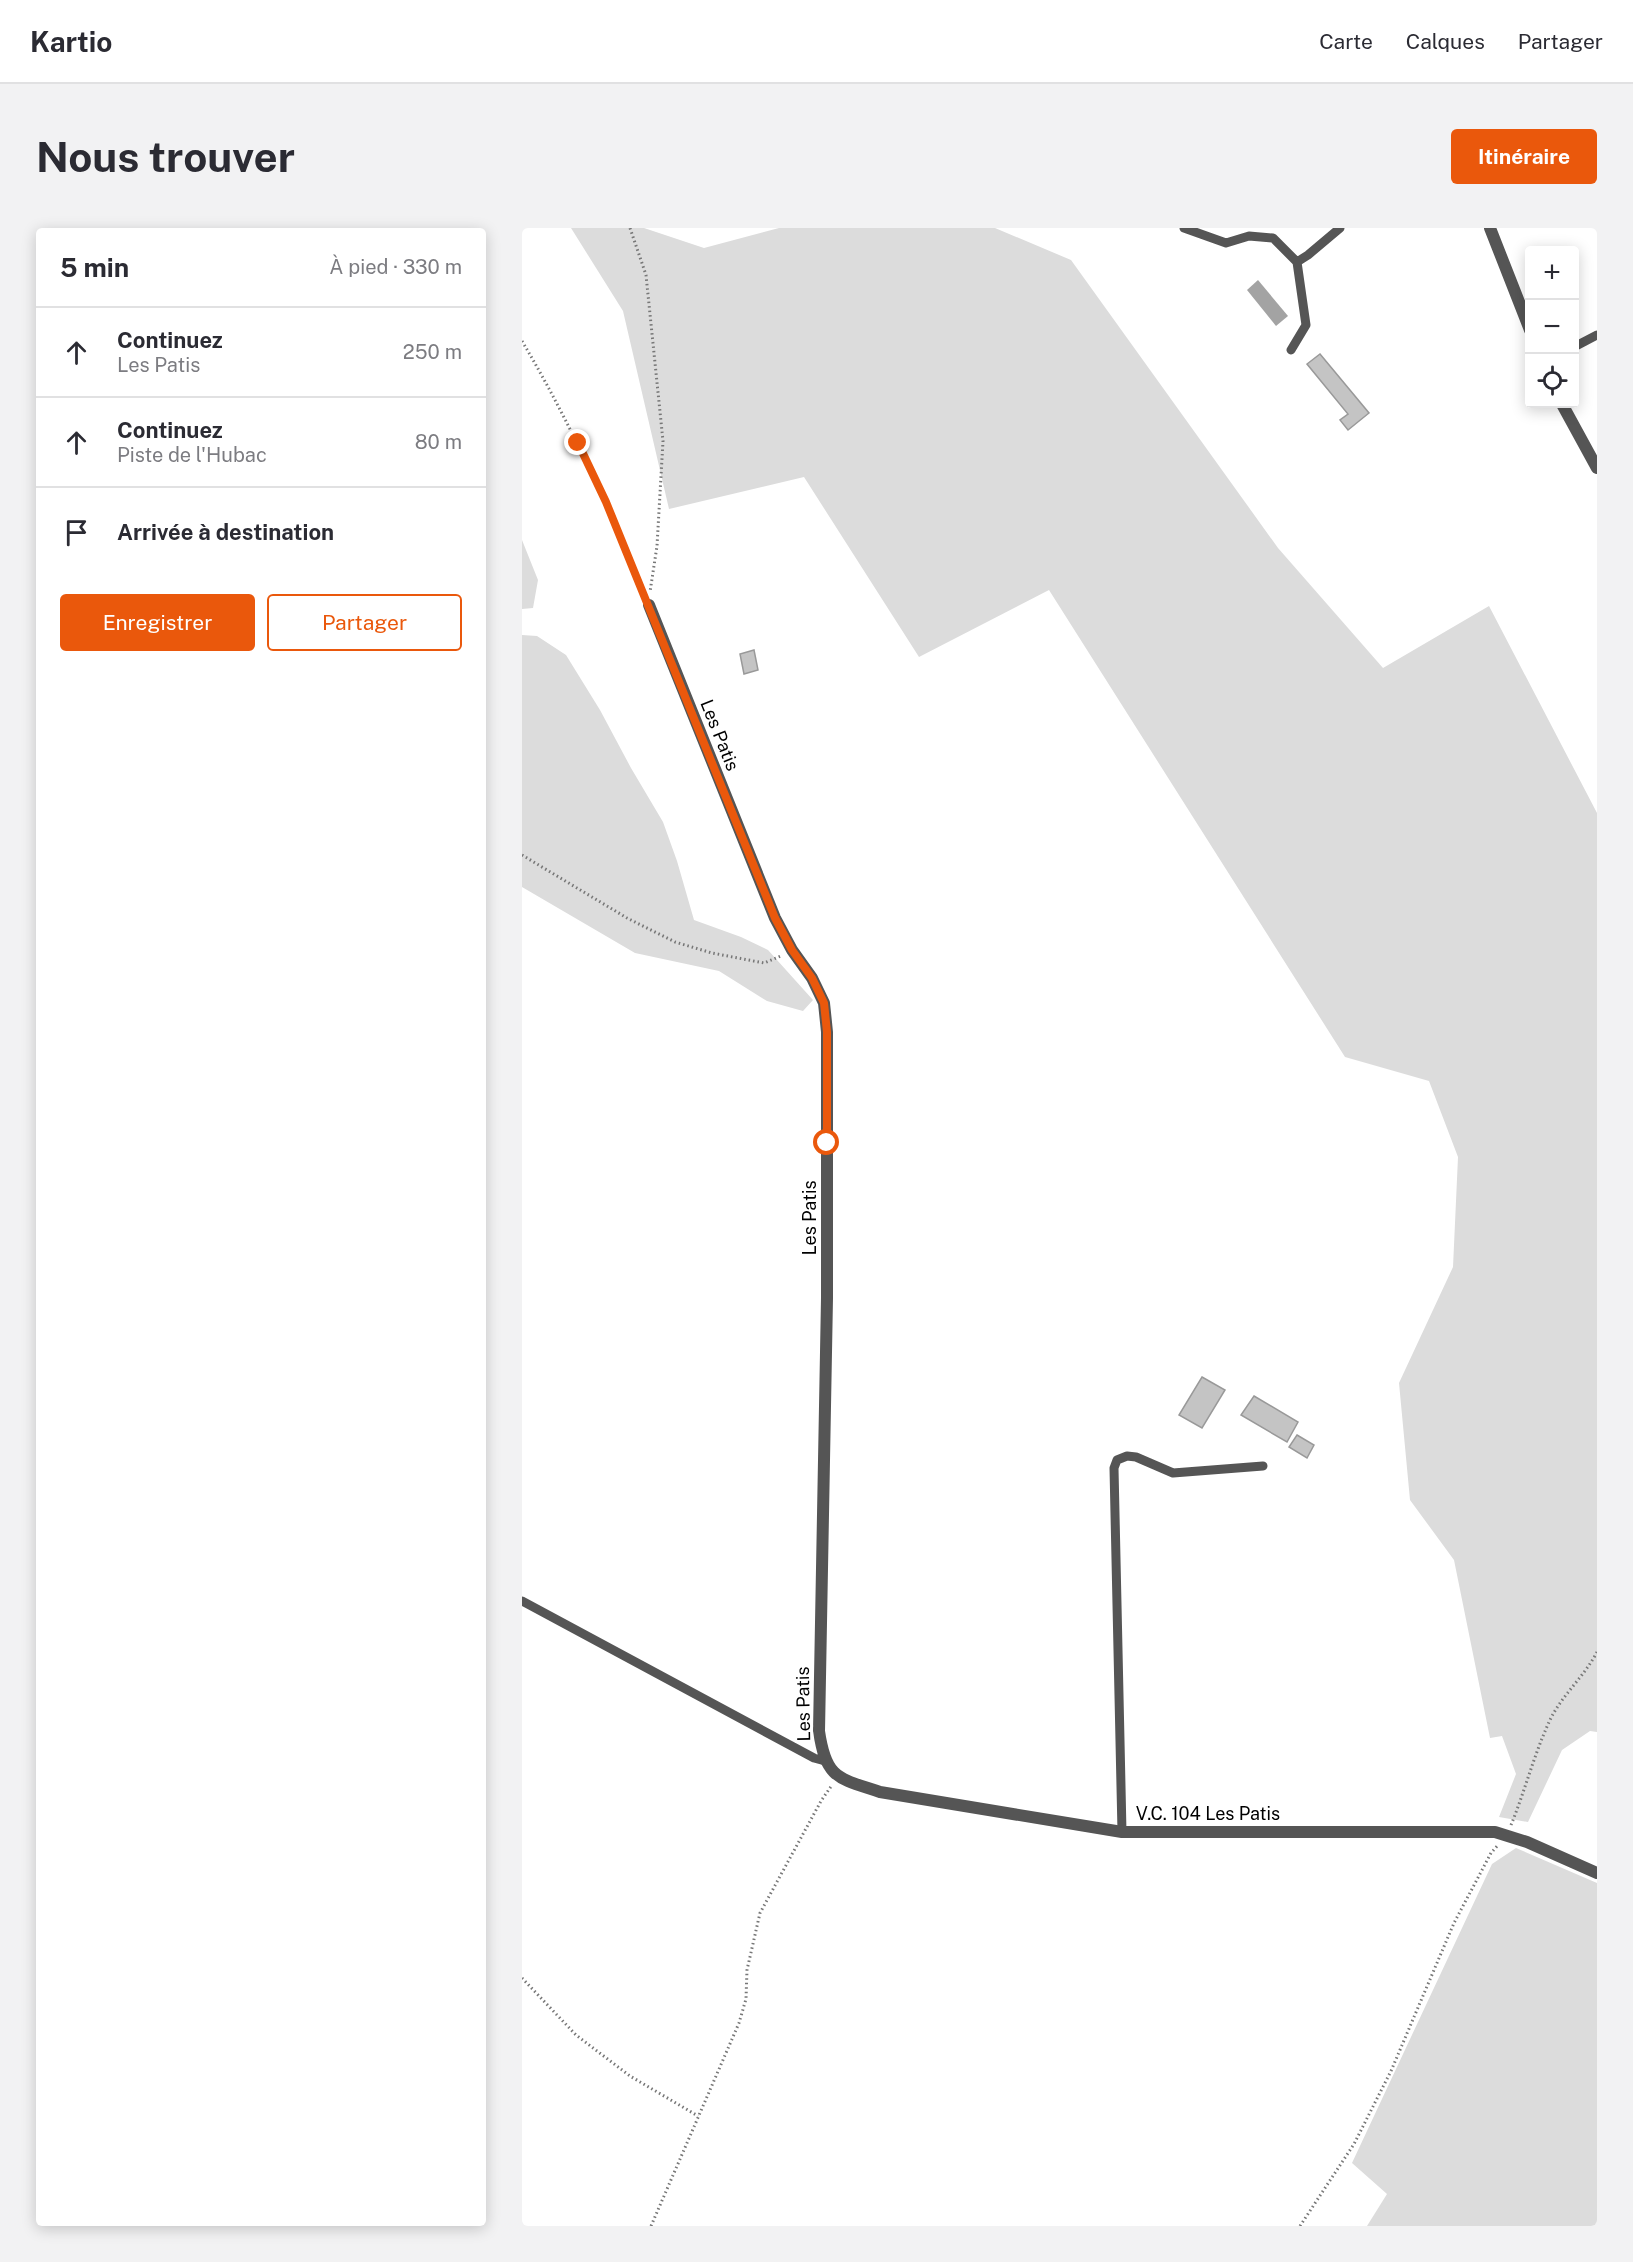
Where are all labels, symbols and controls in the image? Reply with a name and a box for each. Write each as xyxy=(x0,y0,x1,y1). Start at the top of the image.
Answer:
text: Kartio xyxy=(30,25,112,58)
text: Carte xyxy=(1319,29,1373,54)
text: Calques xyxy=(1406,29,1485,54)
text: Partager xyxy=(1518,29,1603,54)
button: Itinéraire xyxy=(1451,129,1597,184)
text: Nous trouver xyxy=(36,132,295,181)
map controls xyxy=(1525,246,1579,408)
button: + xyxy=(1525,246,1579,300)
text: 5 min xyxy=(60,252,129,283)
text: À pied · 330 m xyxy=(329,255,462,279)
button: − xyxy=(1525,300,1579,354)
text: Continuez xyxy=(117,327,223,353)
icon: ahead xyxy=(60,336,93,369)
text: 250 m xyxy=(403,340,462,364)
text: Les Patis xyxy=(117,353,200,377)
button: locate xyxy=(1525,354,1579,408)
text: Continuez xyxy=(117,417,223,443)
icon: ahead xyxy=(60,426,93,459)
route end xyxy=(564,429,590,455)
text: 80 m xyxy=(415,430,462,454)
text: Piste de l'Hubac xyxy=(117,443,267,467)
icon: arrive xyxy=(60,516,93,549)
text: Arrivée à destination xyxy=(117,519,334,545)
button: Enregistrer xyxy=(60,594,255,651)
button: Partager xyxy=(267,594,462,651)
street label: Les Patis xyxy=(696,696,744,774)
route start xyxy=(813,1129,839,1155)
street label: Les Patis xyxy=(799,1180,820,1256)
street label: Les Patis xyxy=(792,1666,814,1742)
street label: V.C. 104 Les Patis xyxy=(1136,1803,1280,1824)

